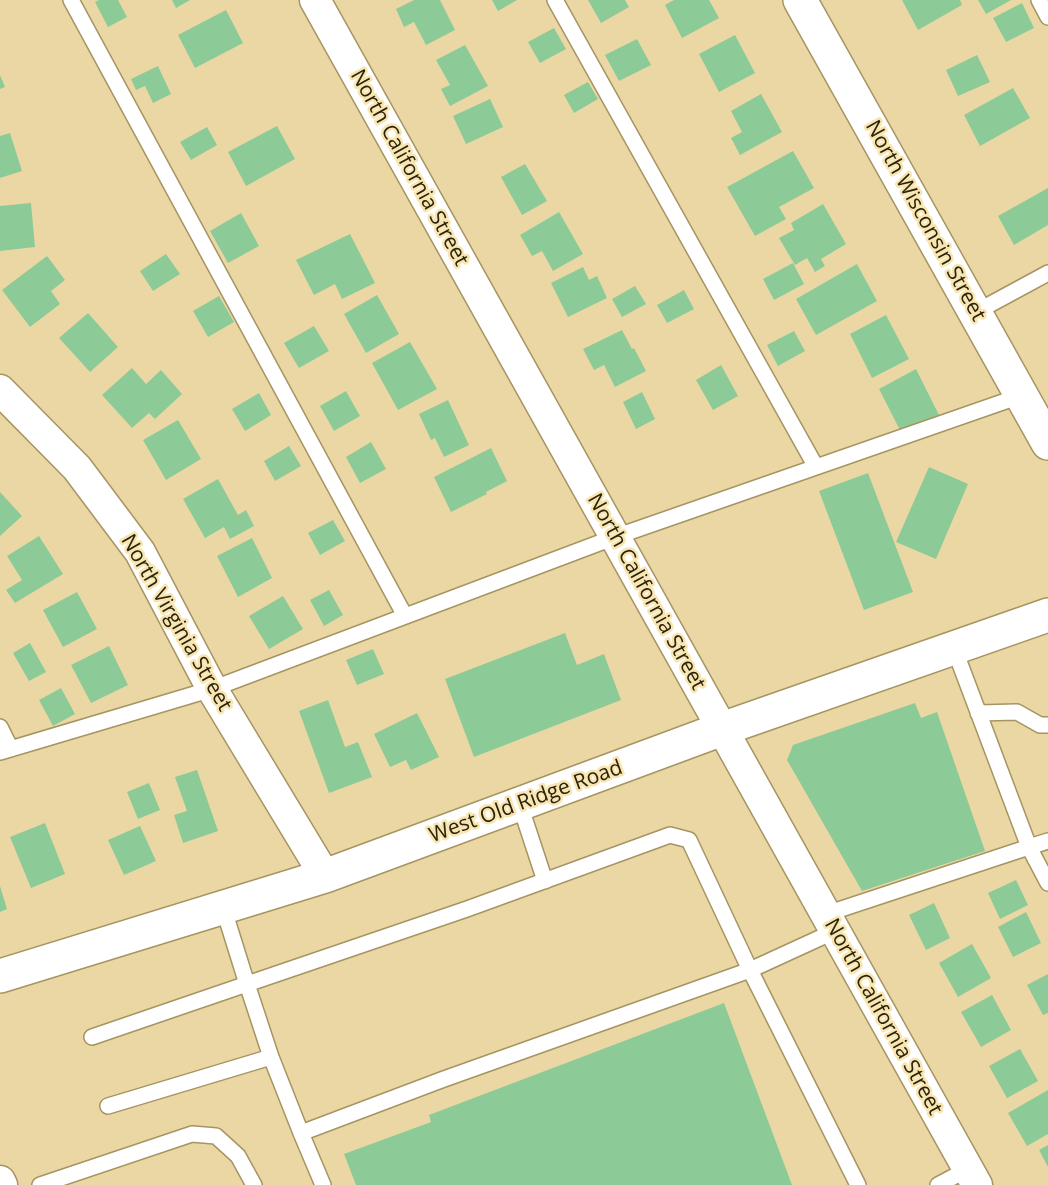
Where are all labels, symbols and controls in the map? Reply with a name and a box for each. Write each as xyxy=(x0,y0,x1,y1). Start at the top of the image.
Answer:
street label: North California Street xyxy=(345,65,473,271)
street label: North Wisconsin Street xyxy=(859,116,991,326)
street label: North California Street xyxy=(582,489,710,695)
street label: North Virginia Street xyxy=(115,530,237,716)
street label: West Old Ridge Road xyxy=(426,755,626,849)
street label: North California Street xyxy=(819,914,947,1120)

